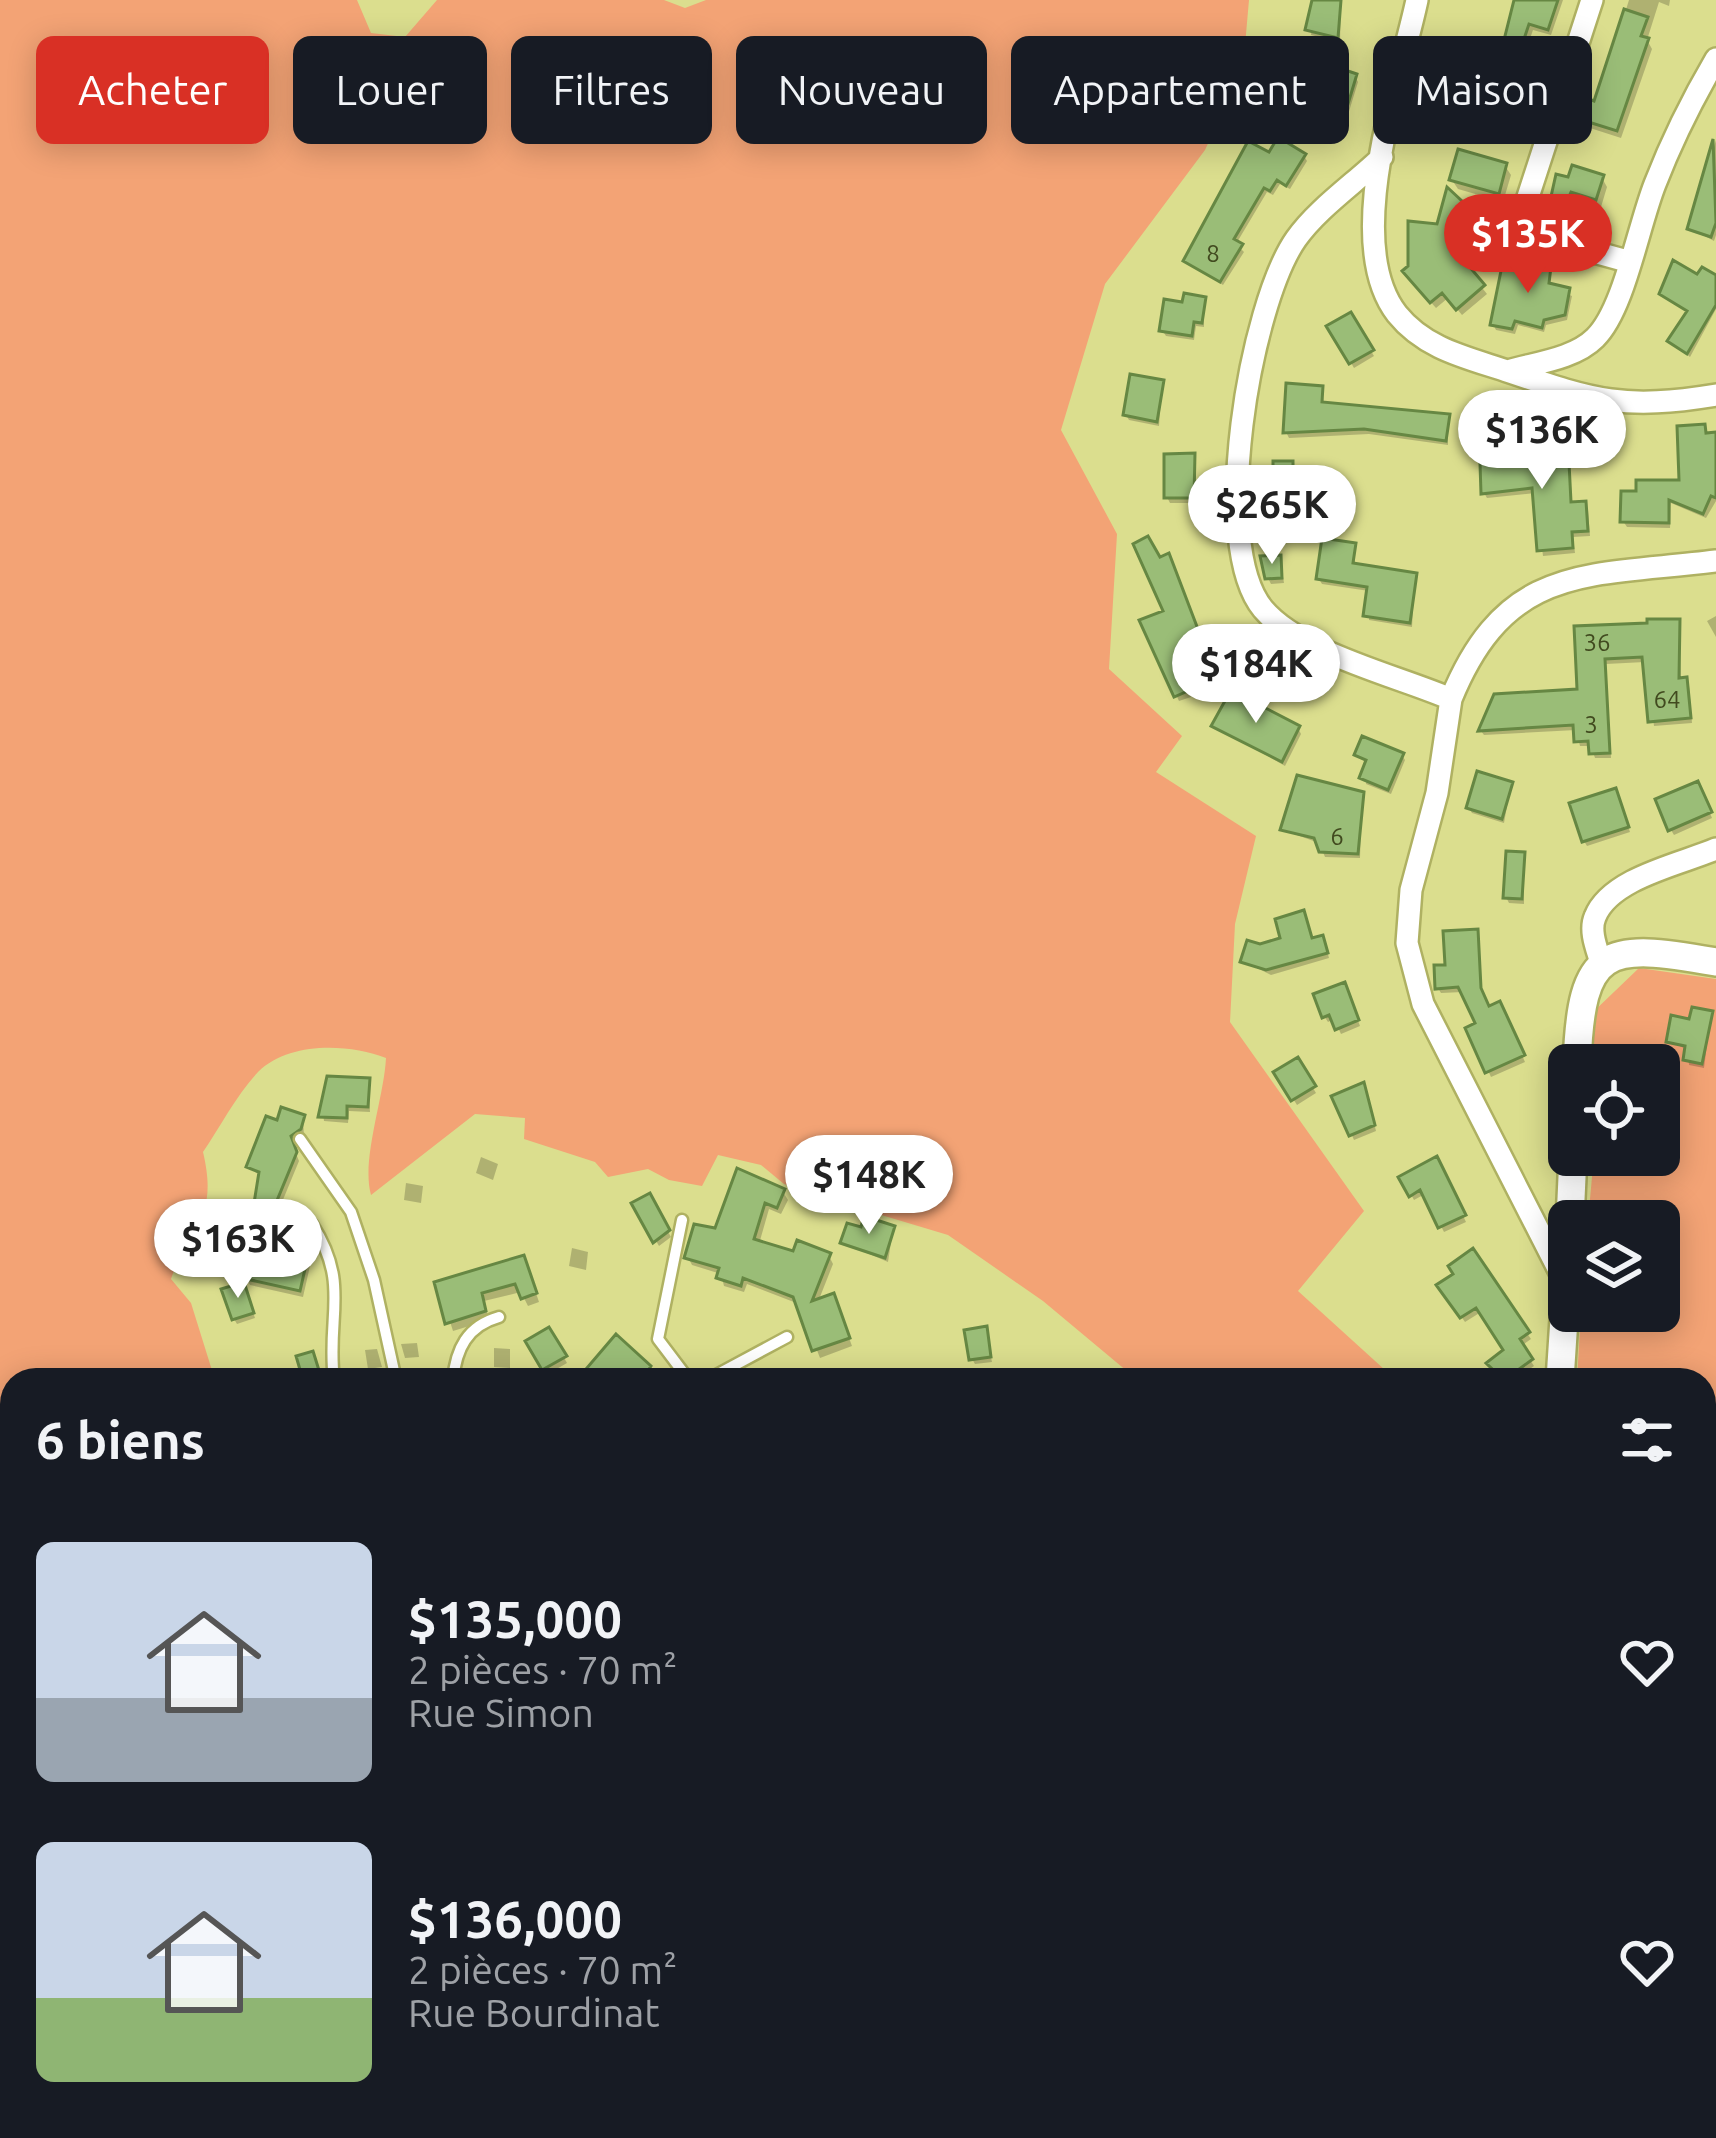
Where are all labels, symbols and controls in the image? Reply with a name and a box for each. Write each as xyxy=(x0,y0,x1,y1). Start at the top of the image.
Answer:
chip: Acheter xyxy=(36,36,269,144)
chip: Louer xyxy=(293,36,487,144)
chip: Filtres xyxy=(511,36,712,144)
chip: Nouveau xyxy=(736,36,987,144)
chip: Appartement xyxy=(1011,36,1349,144)
chip: Maison xyxy=(1373,36,1592,144)
pin: $135K xyxy=(1444,194,1612,296)
text: $135K xyxy=(1471,211,1585,254)
house number: 8 xyxy=(1206,240,1220,267)
pin: $136K xyxy=(1458,390,1626,492)
text: $136K xyxy=(1485,407,1599,450)
pin: $265K xyxy=(1188,465,1356,567)
text: $265K xyxy=(1215,482,1329,525)
pin: $184K xyxy=(1172,624,1340,726)
house number: 36 xyxy=(1583,629,1611,656)
text: $184K xyxy=(1199,641,1313,684)
house number: 64 xyxy=(1653,686,1681,713)
house number: 3 xyxy=(1584,711,1598,738)
house number: 6 xyxy=(1330,823,1344,850)
map controls xyxy=(1548,1044,1680,1332)
button: locate xyxy=(1548,1044,1680,1176)
pin: $148K xyxy=(785,1135,953,1237)
text: $148K xyxy=(812,1152,926,1195)
pin: $163K xyxy=(154,1199,322,1301)
button: layers xyxy=(1548,1200,1680,1332)
text: $163K xyxy=(181,1216,295,1259)
icon: filters xyxy=(1614,1407,1680,1473)
text: 6 biens xyxy=(36,1411,205,1469)
icon: home xyxy=(132,1590,276,1734)
text: $135,000 xyxy=(408,1590,622,1648)
icon: heart xyxy=(1614,1629,1680,1695)
text: 2 pièces · 70 m² xyxy=(408,1648,677,1691)
text: Rue Simon xyxy=(408,1691,594,1734)
icon: home xyxy=(132,1890,276,2034)
text: $136,000 xyxy=(408,1890,622,1948)
icon: heart xyxy=(1614,1929,1680,1995)
text: 2 pièces · 70 m² xyxy=(408,1948,677,1991)
text: Rue Bourdinat xyxy=(408,1991,660,2034)

